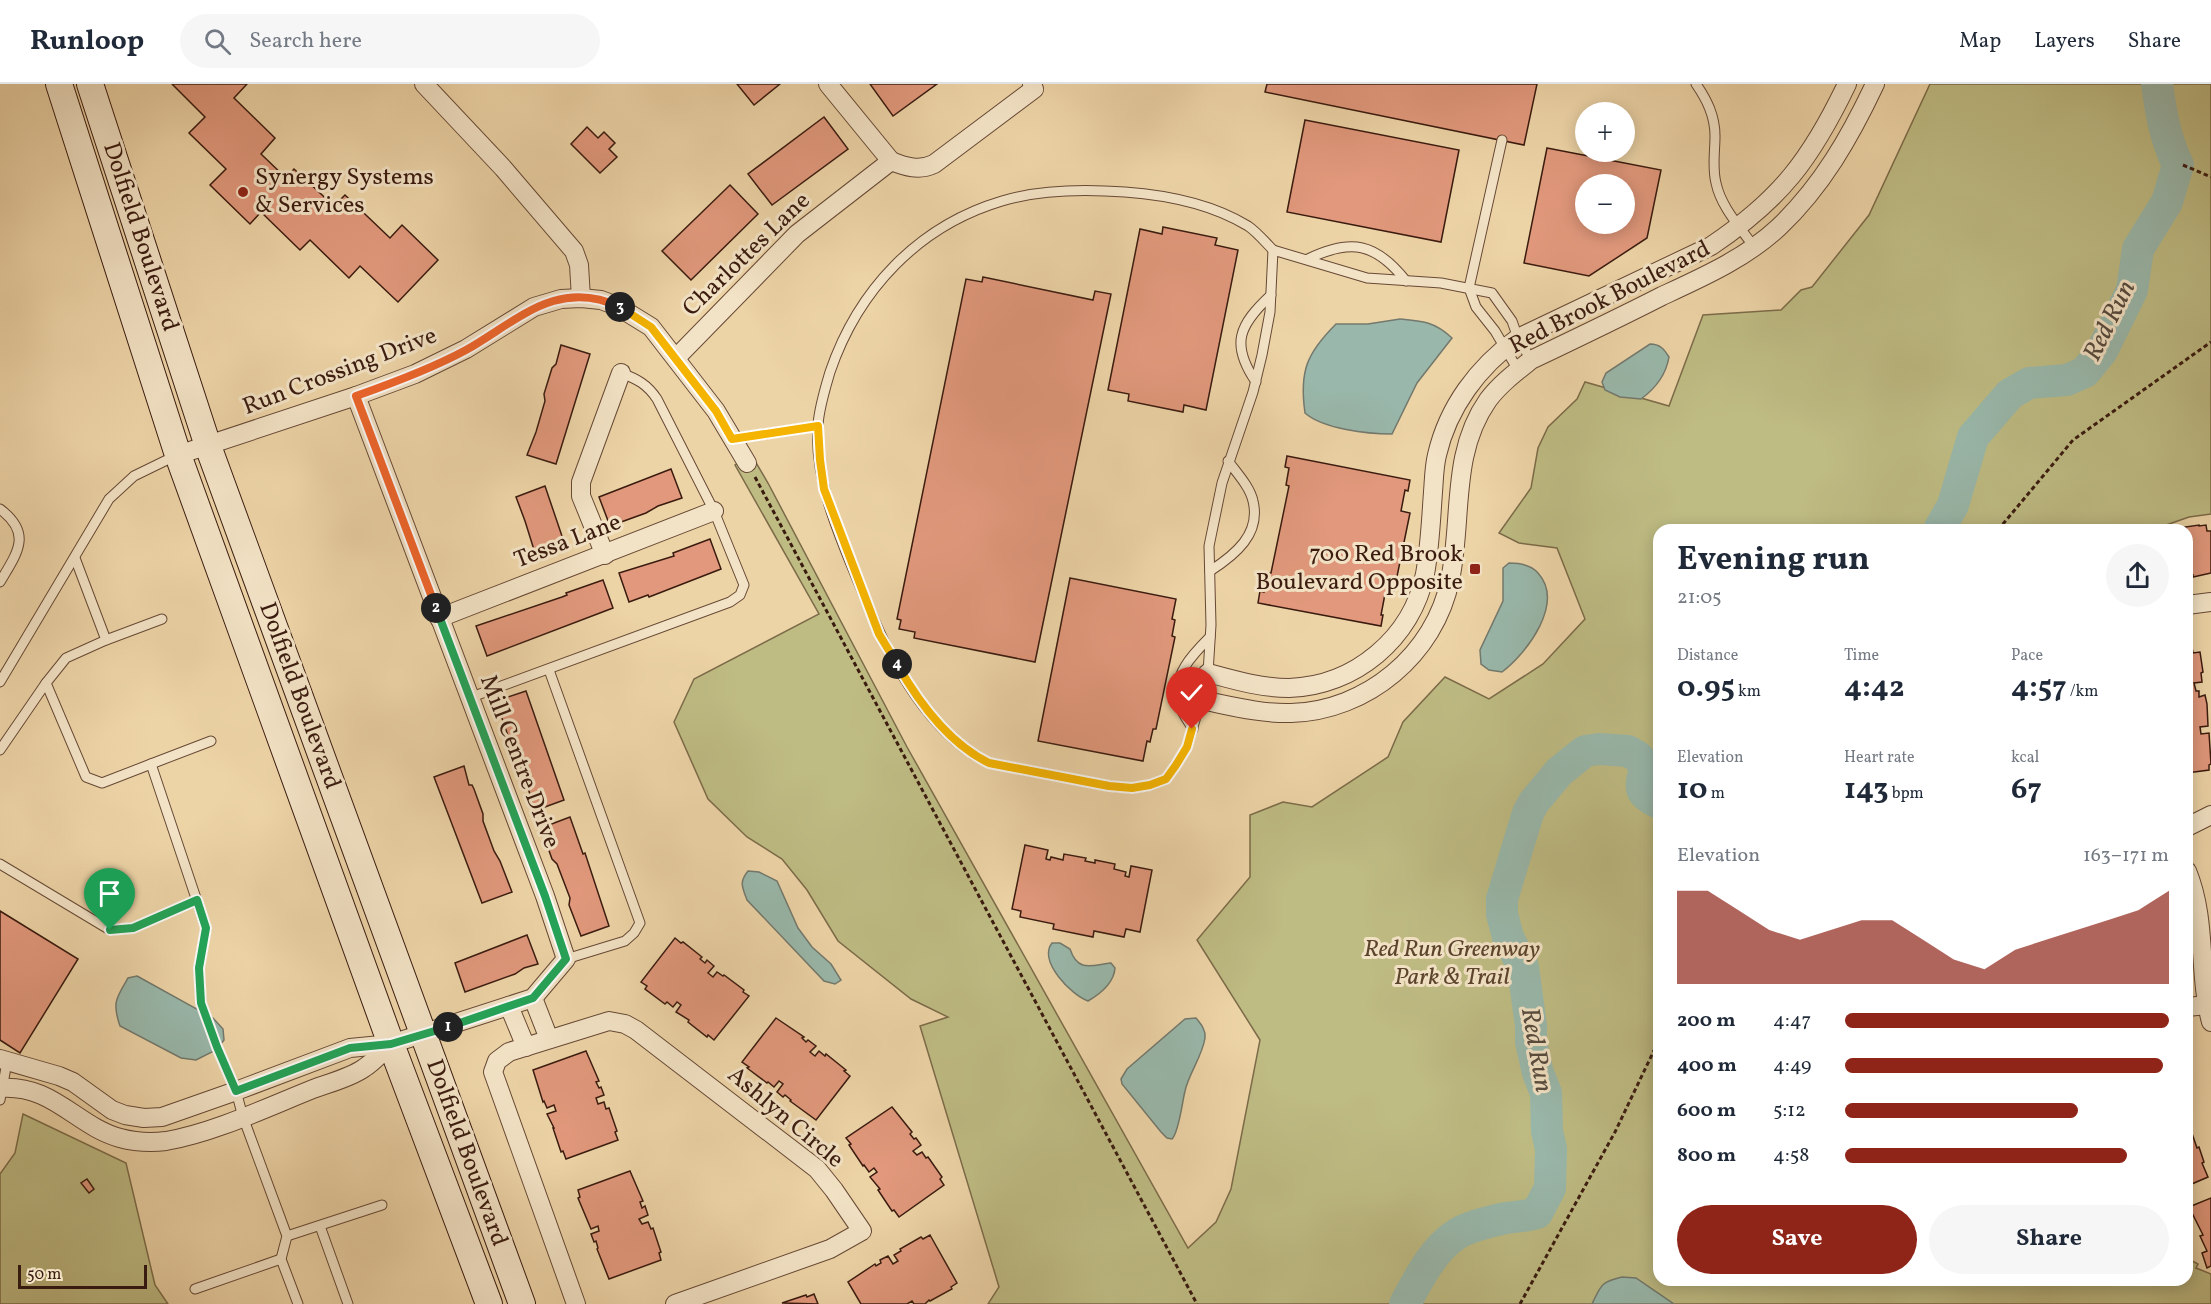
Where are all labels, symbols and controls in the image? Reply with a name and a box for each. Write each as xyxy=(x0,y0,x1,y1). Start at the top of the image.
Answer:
search box xyxy=(180,14,600,68)
text: Runloop xyxy=(30,22,144,61)
icon: search xyxy=(201,25,234,58)
text: Search here xyxy=(249,26,362,57)
text: Map xyxy=(1959,27,2001,56)
text: Layers xyxy=(2034,27,2095,56)
text: Share xyxy=(2128,27,2181,56)
map controls xyxy=(1575,102,1635,234)
button: + xyxy=(1575,102,1635,162)
street label: Dolfield Boulevard xyxy=(93,138,187,336)
place label: Synergy Systems & Services xyxy=(255,161,434,223)
button: − xyxy=(1575,174,1635,234)
marker: Synergy Systems & Services xyxy=(236,185,250,199)
street label: Charlottes Lane xyxy=(676,185,818,325)
street label: Red Brook Boulevard xyxy=(1504,233,1716,363)
water label: Red Run xyxy=(2075,275,2145,367)
pin: 3 xyxy=(605,292,635,322)
text: 3 xyxy=(616,296,624,318)
street label: Run Crossing Drive xyxy=(238,319,442,425)
street label: Tessa Lane xyxy=(510,506,626,578)
place label: 700 Red Brook Boulevard Opposite xyxy=(1256,538,1463,600)
text: Evening run xyxy=(1677,538,1870,584)
button: share xyxy=(2106,544,2169,607)
marker: 700 Red Brook Boulevard Opposite xyxy=(1468,562,1482,576)
text: 21:05 xyxy=(1677,584,1722,612)
pin: 2 xyxy=(421,593,451,623)
text: 2 xyxy=(432,597,440,619)
street label: Dolfield Boulevard xyxy=(249,598,349,794)
text: Distance xyxy=(1677,645,1738,667)
text: Time xyxy=(1844,645,1879,667)
text: Pace xyxy=(2011,645,2043,667)
pin: 4 xyxy=(882,649,912,679)
text: 4 xyxy=(892,653,902,675)
pin xyxy=(1166,667,1217,729)
text: 0.95 xyxy=(1677,667,1735,709)
text: 4:42 xyxy=(1844,667,1904,709)
text: 4:57 xyxy=(2011,667,2066,709)
street label: Mill Centre Drive xyxy=(470,670,568,854)
icon: check xyxy=(1175,676,1208,709)
text: km xyxy=(1735,681,1761,703)
text: /km xyxy=(2066,681,2098,703)
text: Elevation xyxy=(1677,747,1744,769)
text: Heart rate xyxy=(1844,747,1915,769)
text: kcal xyxy=(2011,747,2039,769)
text: 10 xyxy=(1677,769,1708,811)
text: 143 xyxy=(1844,769,1889,811)
text: 67 xyxy=(2011,769,2042,811)
text: m xyxy=(1708,783,1725,805)
text: bpm xyxy=(1889,783,1924,805)
text: Elevation xyxy=(1677,842,1760,870)
text: 163–171 m xyxy=(2083,842,2169,870)
pin xyxy=(84,868,135,930)
icon: arrive xyxy=(93,877,126,910)
park label: Red Run Greenway Park & Trail xyxy=(1364,933,1540,995)
water label: Red Run xyxy=(1511,1005,1561,1095)
text: 200 m xyxy=(1677,1007,1735,1035)
text: 4:47 xyxy=(1773,1007,1811,1035)
pin: 1 xyxy=(433,1012,463,1042)
text: 1 xyxy=(445,1016,451,1038)
text: 400 m xyxy=(1677,1052,1737,1080)
text: 4:49 xyxy=(1773,1052,1811,1080)
street label: Dolfield Boulevard xyxy=(416,1055,516,1251)
street label: Ashlyn Circle xyxy=(720,1059,850,1177)
text: 600 m xyxy=(1677,1097,1736,1125)
text: 5:12 xyxy=(1773,1097,1806,1125)
text: 800 m xyxy=(1677,1142,1736,1170)
text: 4:58 xyxy=(1773,1142,1809,1170)
button: Save xyxy=(1677,1205,1917,1274)
button: Share xyxy=(1929,1205,2169,1274)
scale bar xyxy=(18,1262,147,1290)
text: 50 m xyxy=(27,1264,61,1286)

